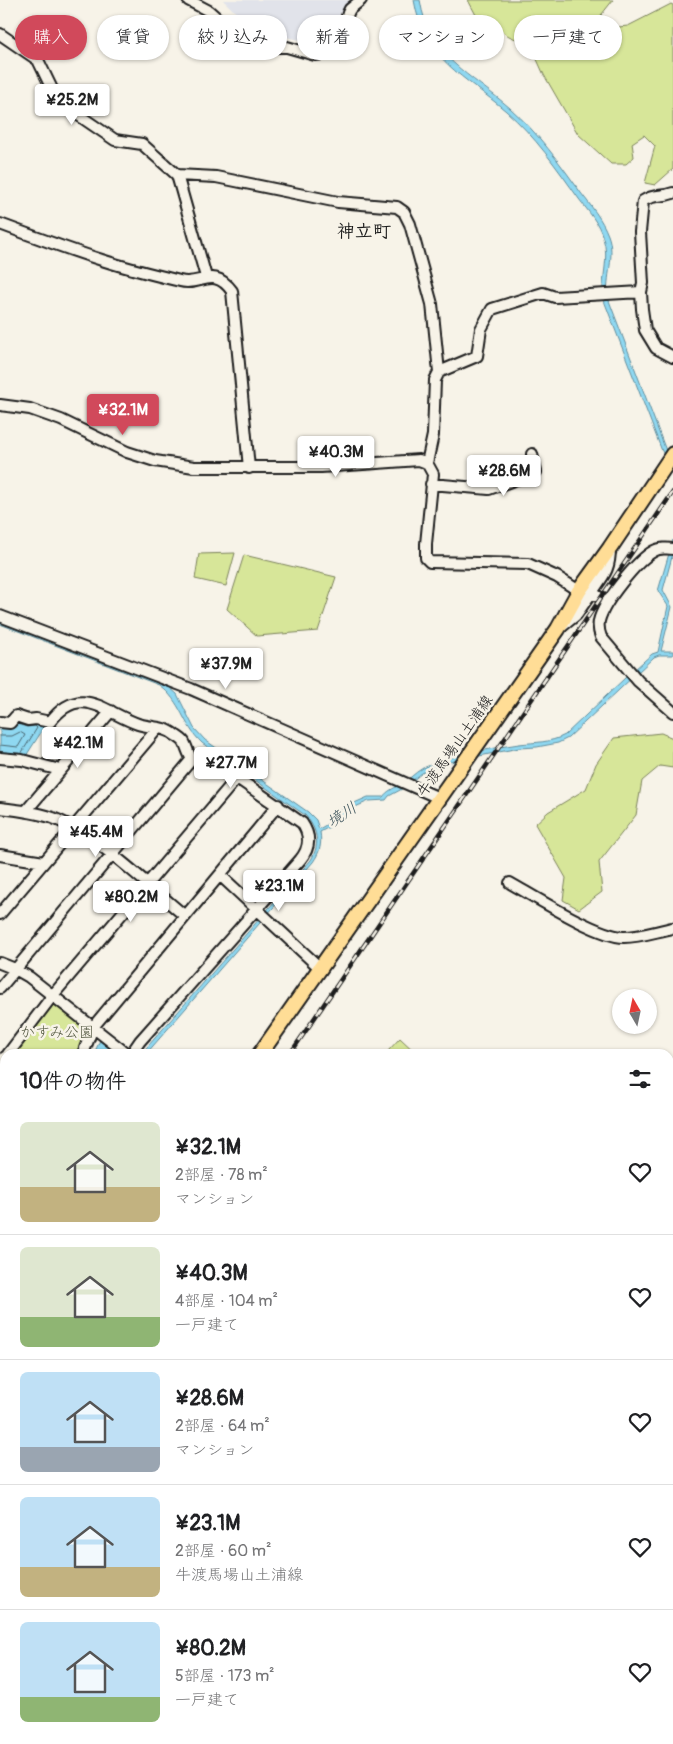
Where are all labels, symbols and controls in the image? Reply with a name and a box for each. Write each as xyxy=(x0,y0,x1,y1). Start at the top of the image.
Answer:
chip: 購入 xyxy=(15,15,87,60)
chip: 賃貸 xyxy=(97,15,169,60)
chip: 絞り込み xyxy=(179,15,287,60)
chip: 新着 xyxy=(297,15,369,60)
chip: マンション xyxy=(379,15,504,60)
chip: 一戸建て xyxy=(514,15,622,60)
pin: ¥25.2M xyxy=(31,84,113,126)
text: ¥25.2M xyxy=(46,90,98,110)
district label: 神立町 xyxy=(337,220,391,243)
pin: ¥32.1M xyxy=(82,394,164,436)
text: ¥32.1M xyxy=(98,400,148,420)
pin: ¥40.3M xyxy=(295,436,377,478)
text: ¥40.3M xyxy=(308,442,364,462)
pin: ¥28.6M xyxy=(463,454,545,497)
text: ¥28.6M xyxy=(478,461,530,481)
pin: ¥37.9M xyxy=(185,648,267,690)
text: ¥37.9M xyxy=(200,654,252,674)
street label: 牛渡馬場山土浦線 xyxy=(413,691,497,801)
pin: ¥42.1M xyxy=(37,726,119,769)
text: ¥42.1M xyxy=(53,733,103,753)
pin: ¥27.7M xyxy=(190,746,272,789)
text: ¥27.7M xyxy=(205,753,257,773)
water label: 境川 xyxy=(323,798,361,832)
pin: ¥45.4M xyxy=(55,816,137,858)
text: ¥45.4M xyxy=(69,822,123,842)
pin: ¥23.1M xyxy=(238,870,320,912)
text: ¥23.1M xyxy=(254,876,304,896)
pin: ¥80.2M xyxy=(90,880,172,923)
text: ¥80.2M xyxy=(104,887,158,907)
north arrow xyxy=(612,989,658,1034)
map controls xyxy=(612,989,657,1034)
park label: かすみ公園 xyxy=(20,1023,94,1042)
icon: filters xyxy=(626,1065,654,1093)
text: 10件の物件 xyxy=(20,1068,127,1095)
text: ¥32.1M xyxy=(175,1134,241,1161)
icon: home xyxy=(60,1142,120,1202)
icon: heart xyxy=(626,1158,654,1186)
text: 2部屋 · 78 m² xyxy=(175,1165,268,1185)
text: マンション xyxy=(175,1189,254,1209)
text: ¥40.3M xyxy=(175,1260,248,1287)
icon: home xyxy=(60,1267,120,1327)
icon: heart xyxy=(626,1283,654,1311)
text: 4部屋 · 104 m² xyxy=(175,1291,278,1311)
text: 一戸建て xyxy=(175,1315,239,1335)
text: ¥28.6M xyxy=(175,1385,244,1412)
icon: home xyxy=(60,1392,120,1452)
icon: heart xyxy=(626,1408,654,1436)
text: 2部屋 · 64 m² xyxy=(175,1416,270,1436)
text: マンション xyxy=(175,1440,254,1460)
text: ¥23.1M xyxy=(175,1510,240,1537)
icon: home xyxy=(60,1517,120,1577)
icon: heart xyxy=(626,1533,654,1561)
text: 2部屋 · 60 m² xyxy=(175,1541,271,1561)
text: 牛渡馬場山土浦線 xyxy=(175,1565,303,1585)
text: ¥80.2M xyxy=(175,1635,246,1662)
icon: home xyxy=(60,1642,120,1702)
icon: heart xyxy=(626,1658,654,1686)
text: 5部屋 · 173 m² xyxy=(175,1666,275,1686)
text: 一戸建て xyxy=(175,1690,239,1710)

